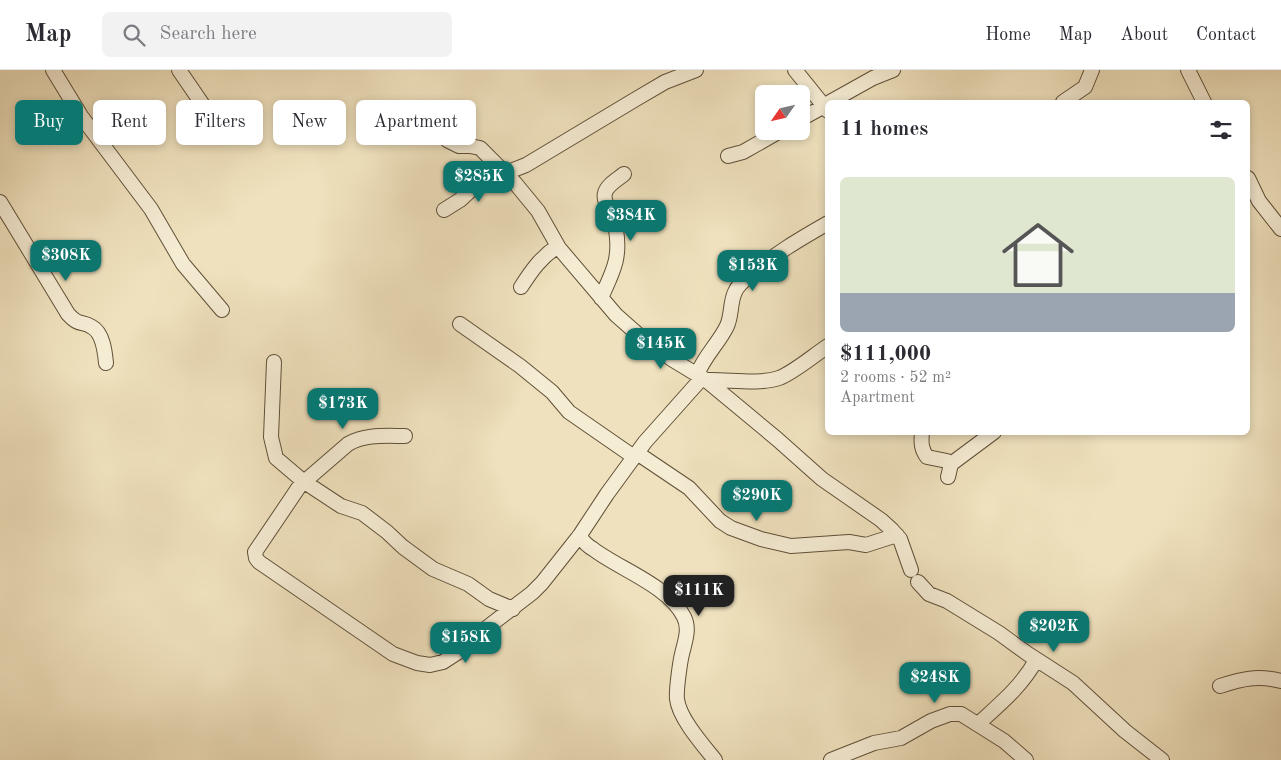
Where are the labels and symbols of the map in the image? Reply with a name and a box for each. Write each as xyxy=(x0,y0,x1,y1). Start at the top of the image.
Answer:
north arrow xyxy=(755,85,810,140)
pin: $285K xyxy=(444,160,514,203)
pin: $384K xyxy=(596,200,666,242)
pin: $308K xyxy=(31,240,101,282)
pin: $153K xyxy=(718,250,788,292)
pin: $145K xyxy=(626,328,696,370)
pin: $173K xyxy=(308,388,378,430)
pin: $290K xyxy=(722,480,792,522)
pin: $111K xyxy=(664,574,734,617)
pin: $202K xyxy=(1019,610,1089,653)
pin: $158K xyxy=(431,622,501,664)
pin: $248K xyxy=(900,662,970,704)

